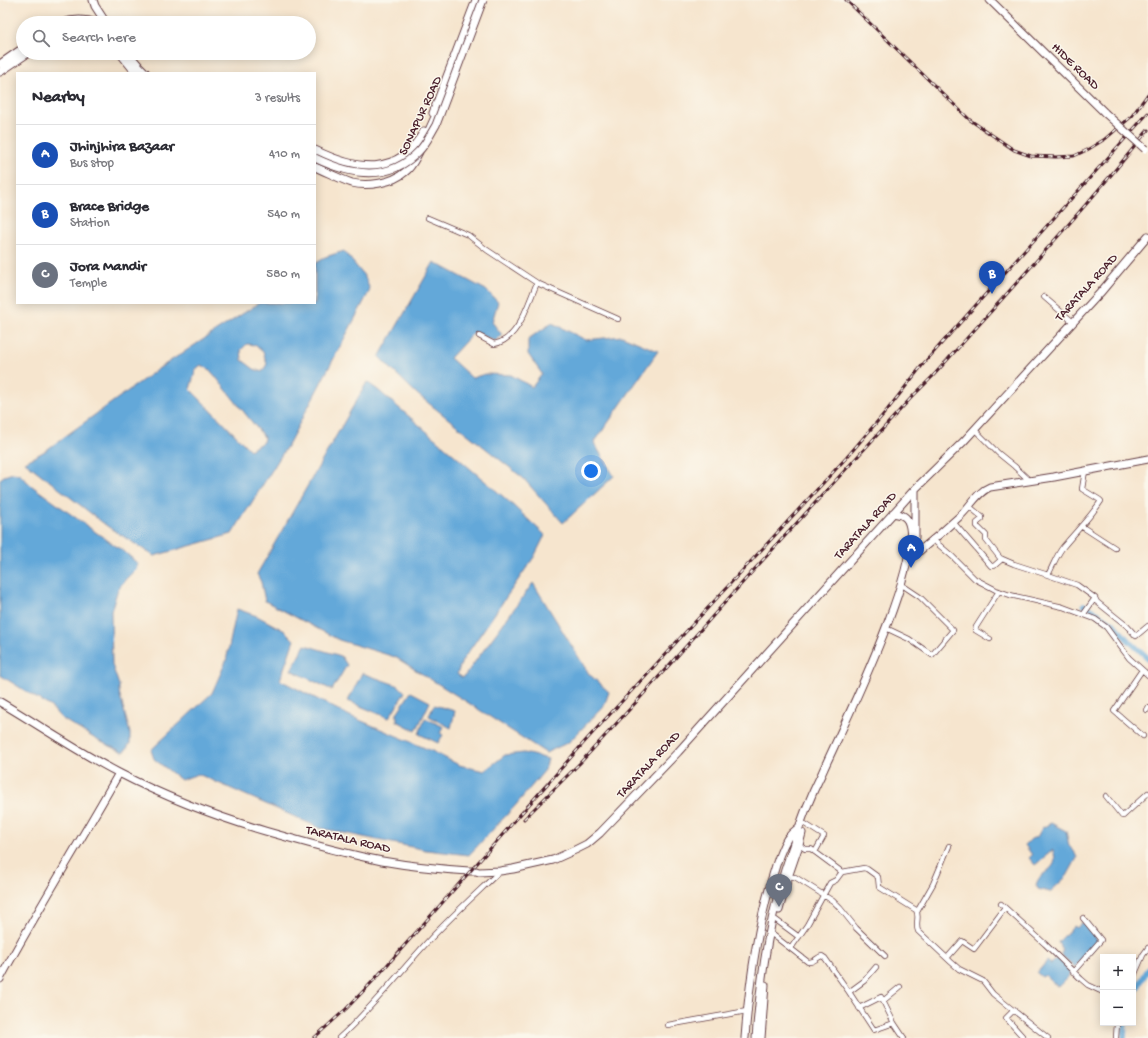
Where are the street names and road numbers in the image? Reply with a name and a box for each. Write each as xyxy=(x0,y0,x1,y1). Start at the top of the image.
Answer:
street label: HIDE ROAD xyxy=(1048,40,1103,94)
street label: SONAPUR ROAD xyxy=(396,74,446,158)
street label: TARATALA ROAD xyxy=(1052,251,1122,326)
street label: TARATALA ROAD xyxy=(831,489,901,564)
street label: TARATALA ROAD xyxy=(613,728,684,802)
street label: TARATALA ROAD xyxy=(303,823,392,857)

